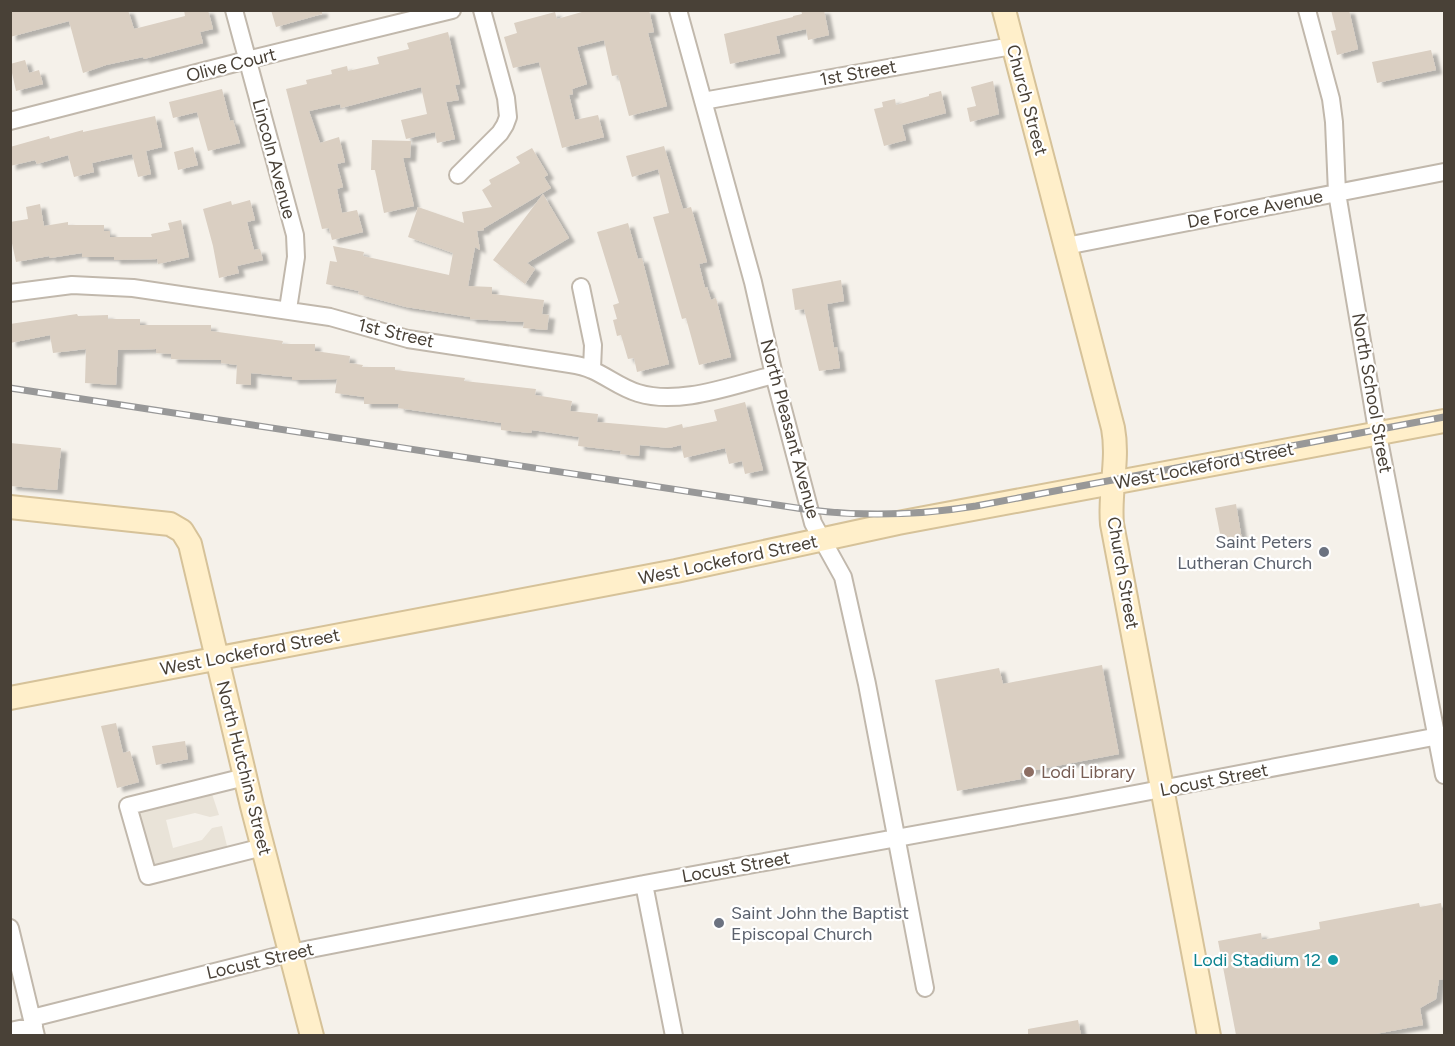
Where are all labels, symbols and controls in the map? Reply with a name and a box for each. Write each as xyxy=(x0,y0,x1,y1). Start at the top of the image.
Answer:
street label: Church Street xyxy=(1002,42,1052,158)
street label: Olive Court xyxy=(184,43,278,87)
street label: 1st Street xyxy=(818,55,898,91)
street label: Lincoln Avenue xyxy=(247,97,301,221)
street label: De Force Avenue xyxy=(1185,185,1325,233)
street label: North School Street xyxy=(1347,311,1397,475)
street label: 1st Street xyxy=(356,314,436,352)
street label: North Pleasant Avenue xyxy=(755,337,825,521)
street label: West Lockeford Street xyxy=(1112,438,1296,494)
street label: Church Street xyxy=(1102,515,1144,631)
street label: West Lockeford Street xyxy=(636,530,820,590)
place label: Saint Peters Lutheran Church xyxy=(1177,531,1312,574)
marker: Saint Peters Lutheran Church xyxy=(1317,545,1331,559)
street label: West Lockeford Street xyxy=(158,624,342,680)
street label: North Hutchins Street xyxy=(212,678,276,858)
street label: Locust Street xyxy=(1158,759,1270,801)
place label: Lodi Library xyxy=(1041,761,1135,783)
marker: Lodi Library xyxy=(1022,765,1036,779)
street label: Locust Street xyxy=(680,847,792,887)
place label: Saint John the Baptist Episcopal Church xyxy=(731,902,909,945)
marker: Saint John the Baptist Episcopal Church xyxy=(712,916,726,930)
street label: Locust Street xyxy=(204,938,316,984)
place label: Lodi Stadium 12 xyxy=(1193,949,1321,971)
marker: Lodi Stadium 12 xyxy=(1326,953,1340,967)

